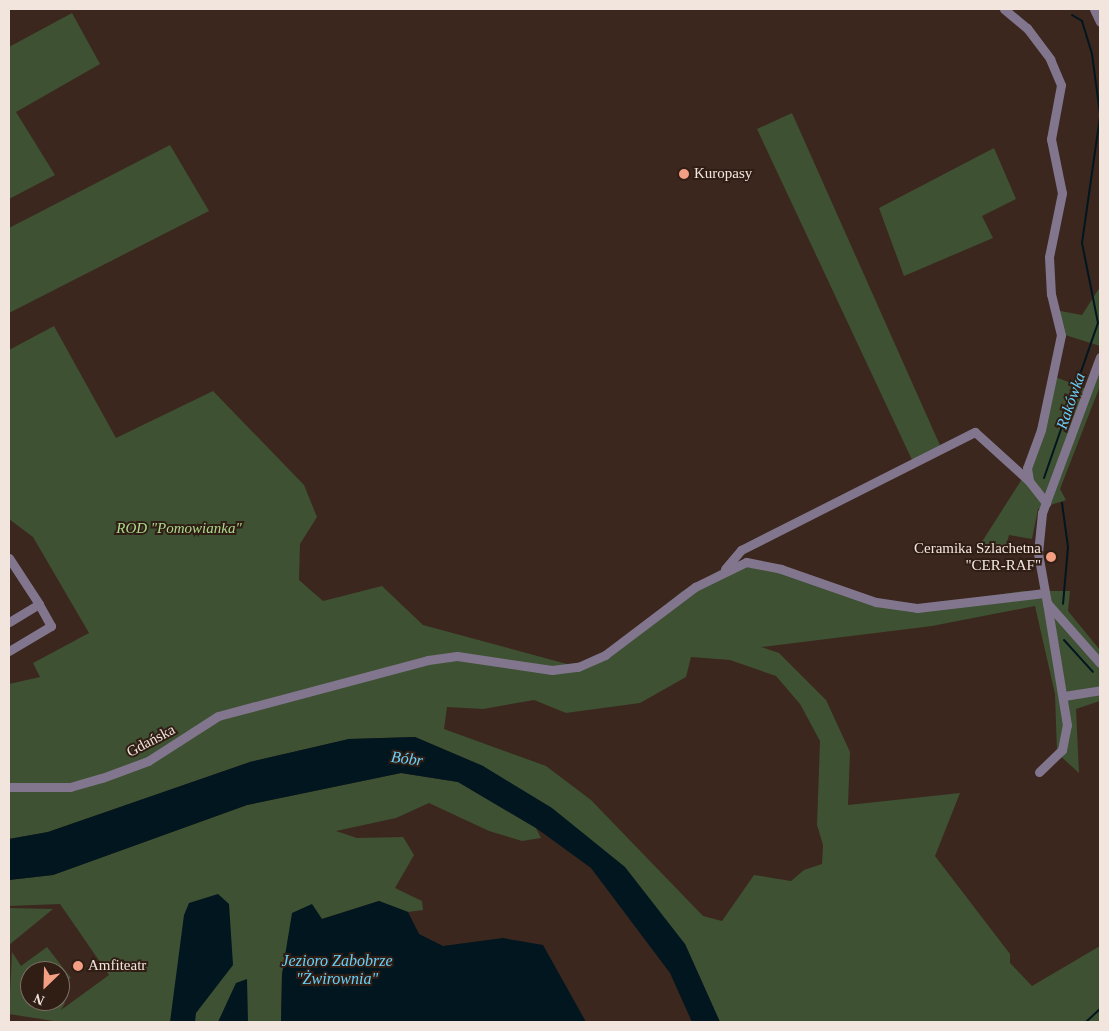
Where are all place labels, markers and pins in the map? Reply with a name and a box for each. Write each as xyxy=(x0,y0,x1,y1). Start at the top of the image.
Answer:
place label: Kuropasy xyxy=(694,165,752,183)
marker: Kuropasy xyxy=(678,168,690,180)
place label: Ceramika Szlachetna "CER-RAF" xyxy=(914,539,1041,574)
marker: Ceramika Szlachetna "CER-RAF" xyxy=(1045,551,1057,563)
place label: Amfiteatr xyxy=(88,957,146,975)
marker: Amfiteatr xyxy=(72,960,84,972)

